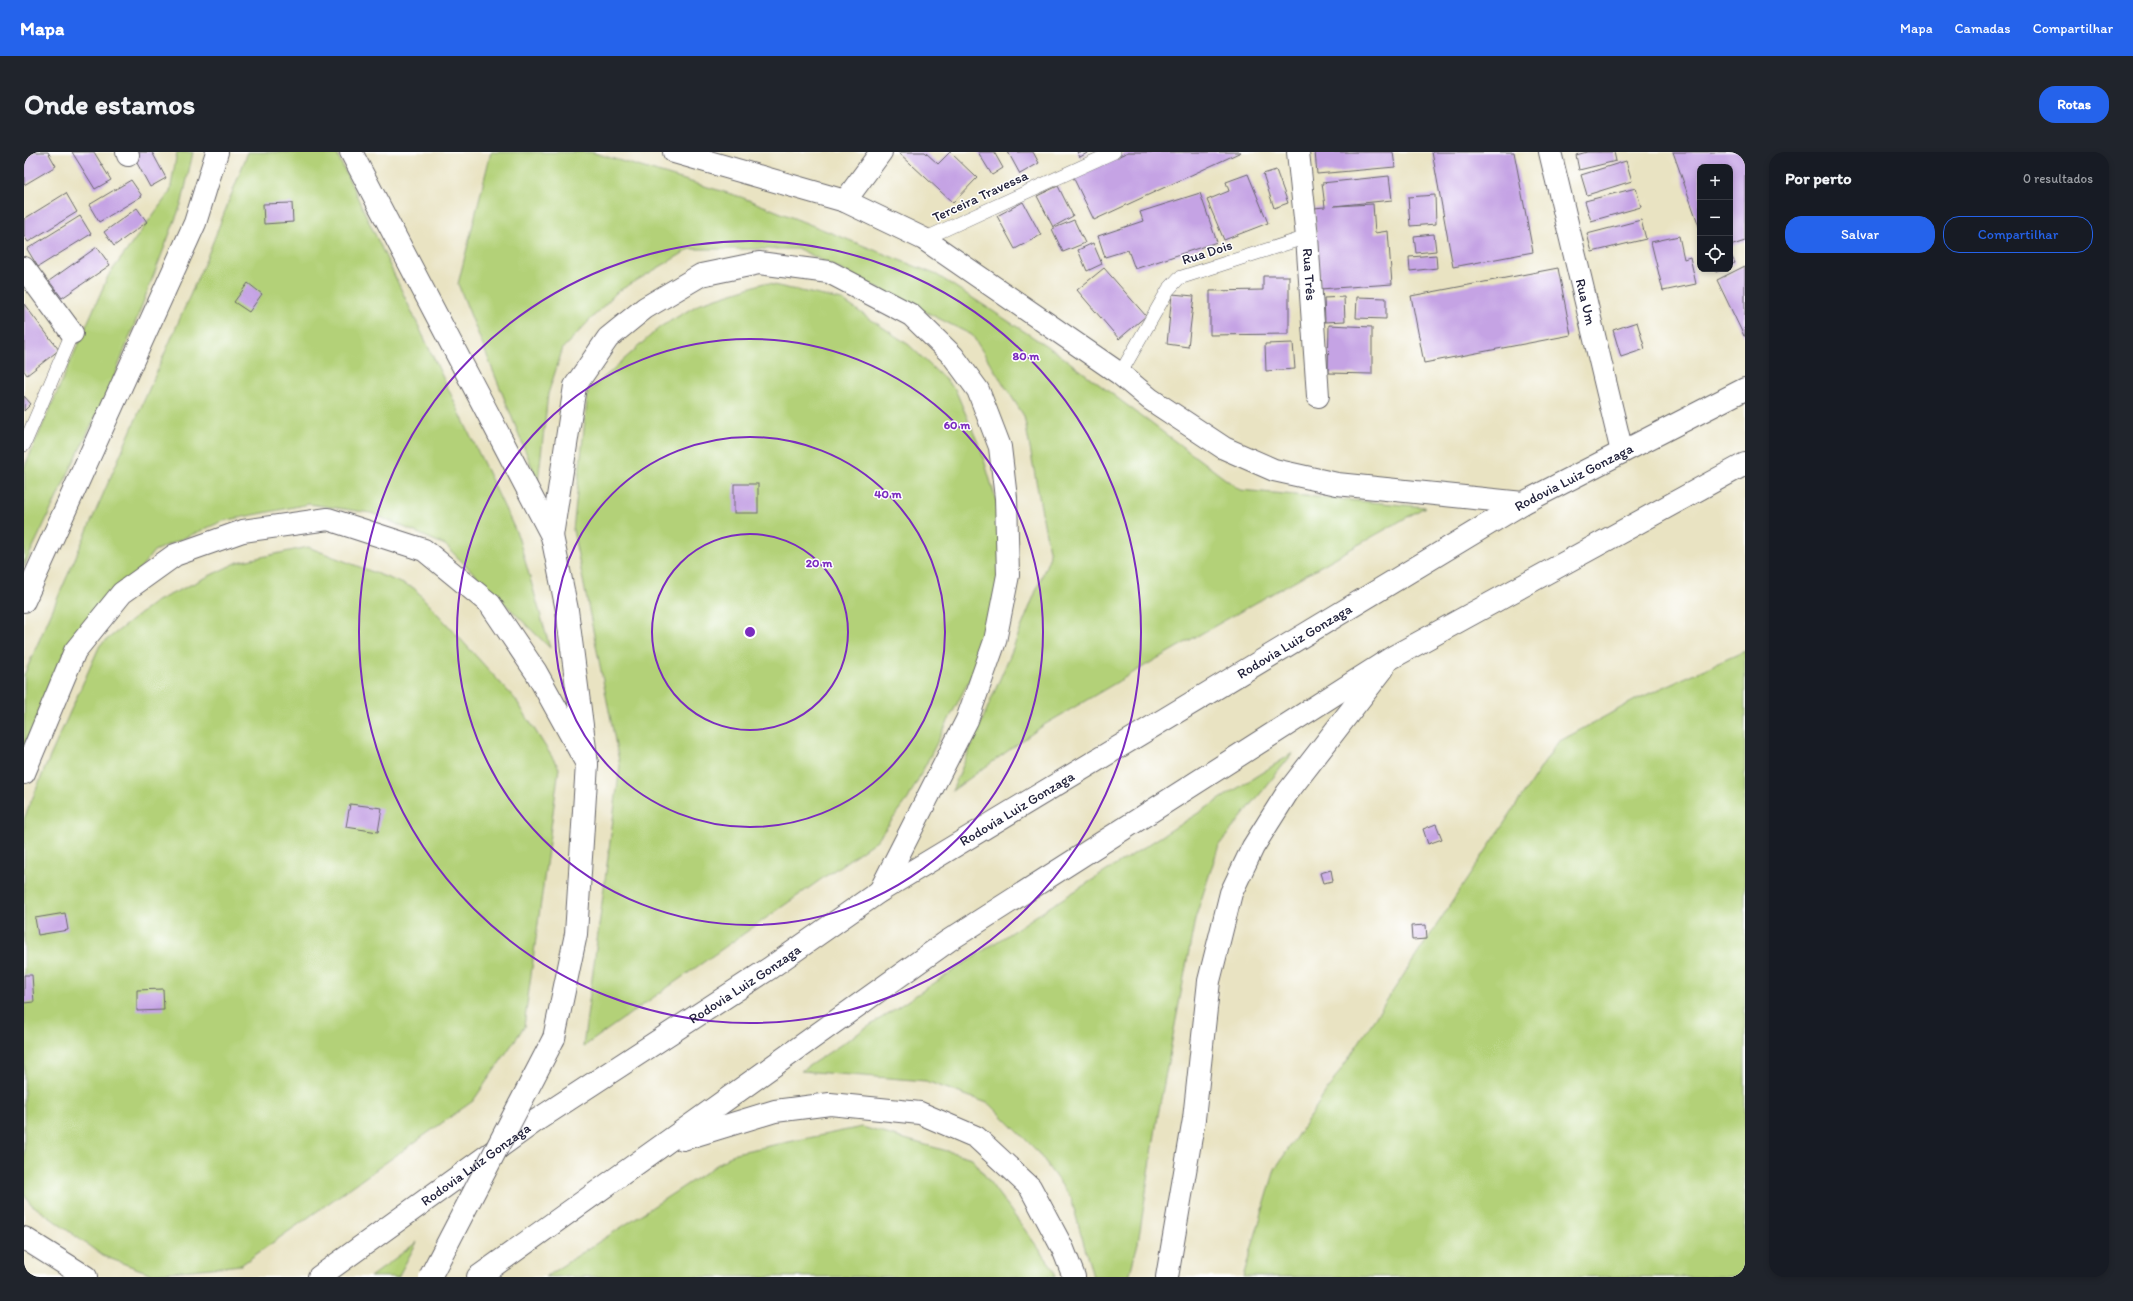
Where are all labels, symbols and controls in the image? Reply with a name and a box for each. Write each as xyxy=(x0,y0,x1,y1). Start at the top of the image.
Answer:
text: Mapa xyxy=(20,17,64,40)
text: Mapa xyxy=(1900,20,1933,37)
text: Camadas xyxy=(1955,20,2011,37)
text: Compartilhar xyxy=(2033,20,2113,37)
button: Rotas xyxy=(2039,86,2109,123)
text: Onde estamos xyxy=(24,87,195,121)
map controls xyxy=(1697,164,1733,272)
button: + xyxy=(1697,164,1733,200)
street label: Terceira Travessa xyxy=(930,167,1031,226)
text: Por perto xyxy=(1785,168,1852,188)
text: 0 resultados xyxy=(2023,171,2093,186)
button: − xyxy=(1697,200,1733,236)
button: Salvar xyxy=(1785,216,1935,253)
button: Compartilhar xyxy=(1943,216,2093,253)
street label: Rua Dois xyxy=(1180,236,1235,269)
button: locate xyxy=(1697,236,1733,272)
street label: Rua Três xyxy=(1299,248,1319,301)
street label: Rua Um xyxy=(1572,277,1599,327)
text: 80 m xyxy=(1013,349,1040,363)
text: 60 m xyxy=(944,418,971,432)
street label: Rodovia Luiz Gonzaga xyxy=(1511,440,1637,515)
text: 40 m xyxy=(874,487,903,501)
text: 20 m xyxy=(806,556,833,570)
street label: Rodovia Luiz Gonzaga xyxy=(1234,600,1356,683)
centre of rings xyxy=(743,625,757,639)
street label: Rodovia Luiz Gonzaga xyxy=(957,767,1078,850)
street label: Rodovia Luiz Gonzaga xyxy=(686,941,805,1028)
street label: Rodovia Luiz Gonzaga xyxy=(418,1119,535,1210)

